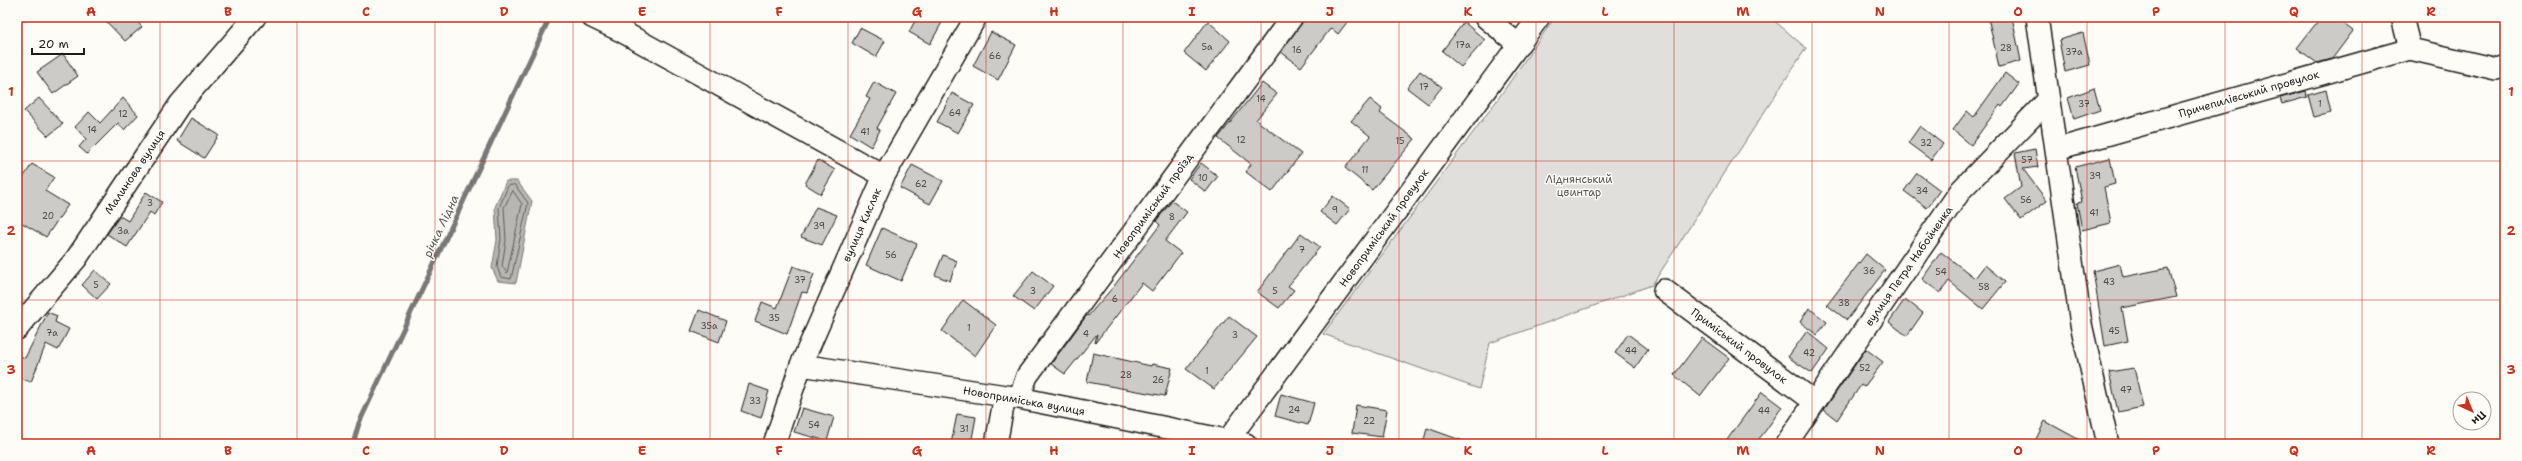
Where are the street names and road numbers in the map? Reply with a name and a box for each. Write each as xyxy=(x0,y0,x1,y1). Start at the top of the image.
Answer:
street label: Причепилівський провулок xyxy=(2177,67,2321,121)
street label: Малинова вулиця xyxy=(101,127,169,217)
street label: Новоприміський проїзд xyxy=(1110,150,1197,262)
street label: Новоприміський провулок xyxy=(1336,166,1432,290)
street label: вулиця Кисляк xyxy=(839,186,885,264)
street label: вулиця Петра Набойченка xyxy=(1862,203,1956,329)
street label: Приміський провулок xyxy=(1688,305,1790,387)
street label: Новоприміська вулиця xyxy=(962,383,1086,419)

